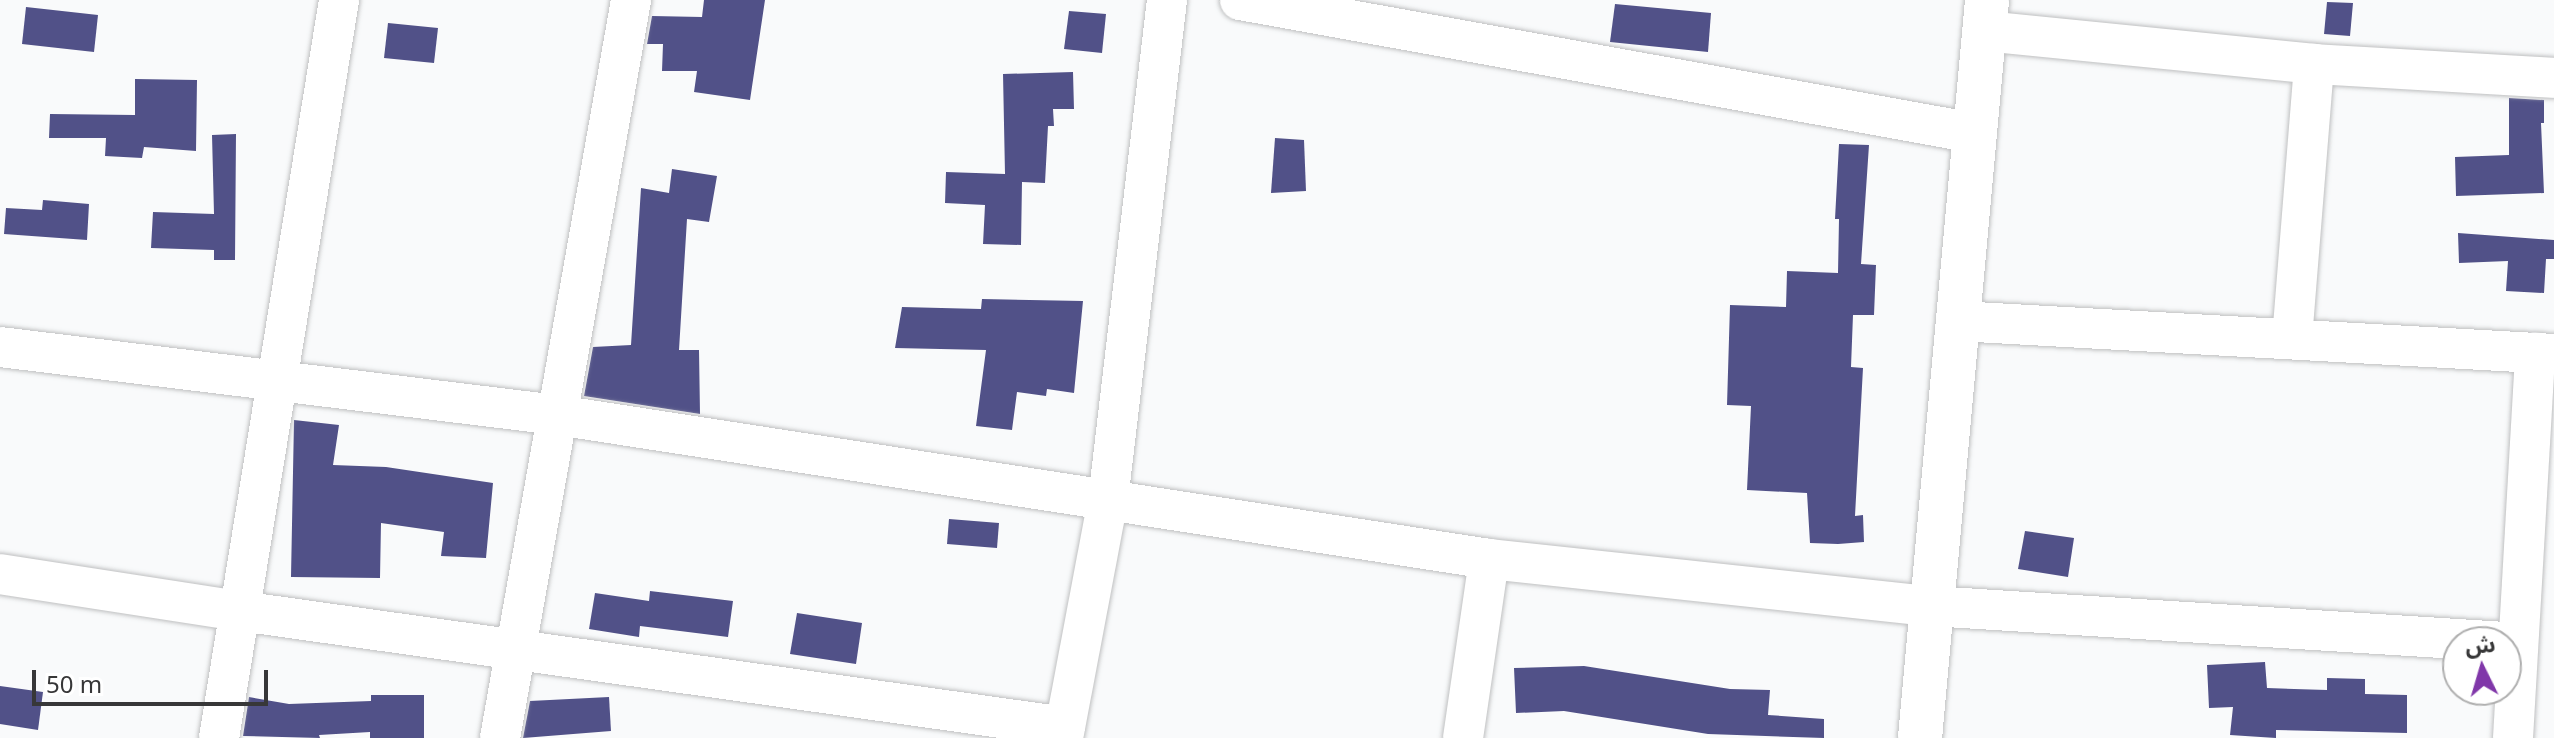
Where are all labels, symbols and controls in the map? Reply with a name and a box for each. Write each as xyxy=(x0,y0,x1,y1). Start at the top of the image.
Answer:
north arrow xyxy=(2442,626,2522,706)
text: ش xyxy=(2464,628,2496,660)
scale bar xyxy=(36,654,272,704)
text: 50 m xyxy=(46,667,102,700)

